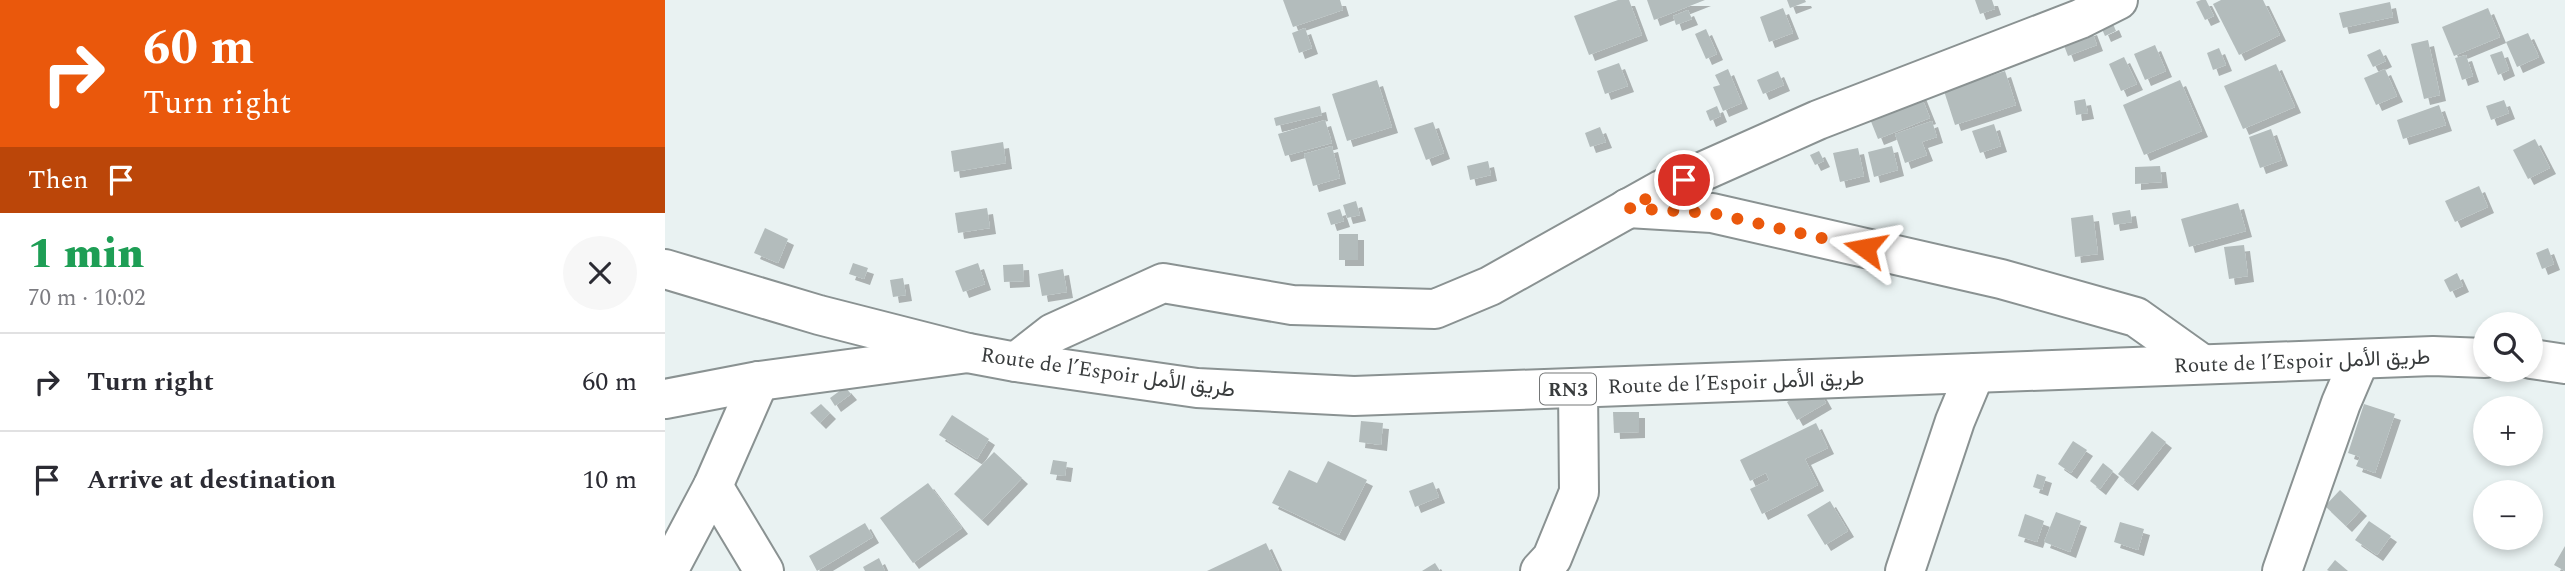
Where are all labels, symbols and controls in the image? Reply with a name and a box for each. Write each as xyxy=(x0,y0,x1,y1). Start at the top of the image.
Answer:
text: 60 m xyxy=(143,11,254,86)
icon: right xyxy=(28,28,119,119)
text: Turn right xyxy=(143,79,291,128)
pin xyxy=(1654,150,1714,210)
text: Then xyxy=(28,160,88,200)
icon: arrive xyxy=(102,161,140,199)
icon: arrive xyxy=(1665,161,1703,199)
position arrow xyxy=(1828,211,1902,285)
text: 1 min xyxy=(28,223,144,286)
button: close xyxy=(563,236,637,310)
text: 70 m · 10:02 xyxy=(28,281,146,316)
map controls xyxy=(2473,312,2543,550)
button: search xyxy=(2473,312,2543,382)
street label: Route de l’Espoir طريق الأمل xyxy=(979,339,1237,407)
street label: Route de l’Espoir طريق الأمل xyxy=(2173,342,2431,382)
text: Turn right xyxy=(87,362,214,402)
text: 60 m xyxy=(582,362,637,402)
icon: right xyxy=(28,363,66,401)
street label: Route de l’Espoir طريق الأمل xyxy=(1607,363,1865,403)
road number: RN3 xyxy=(1540,374,1596,404)
button: + xyxy=(2473,396,2543,466)
text: Arrive at destination xyxy=(87,460,336,500)
text: 10 m xyxy=(582,460,637,500)
icon: arrive xyxy=(28,461,66,499)
button: − xyxy=(2473,480,2543,550)

